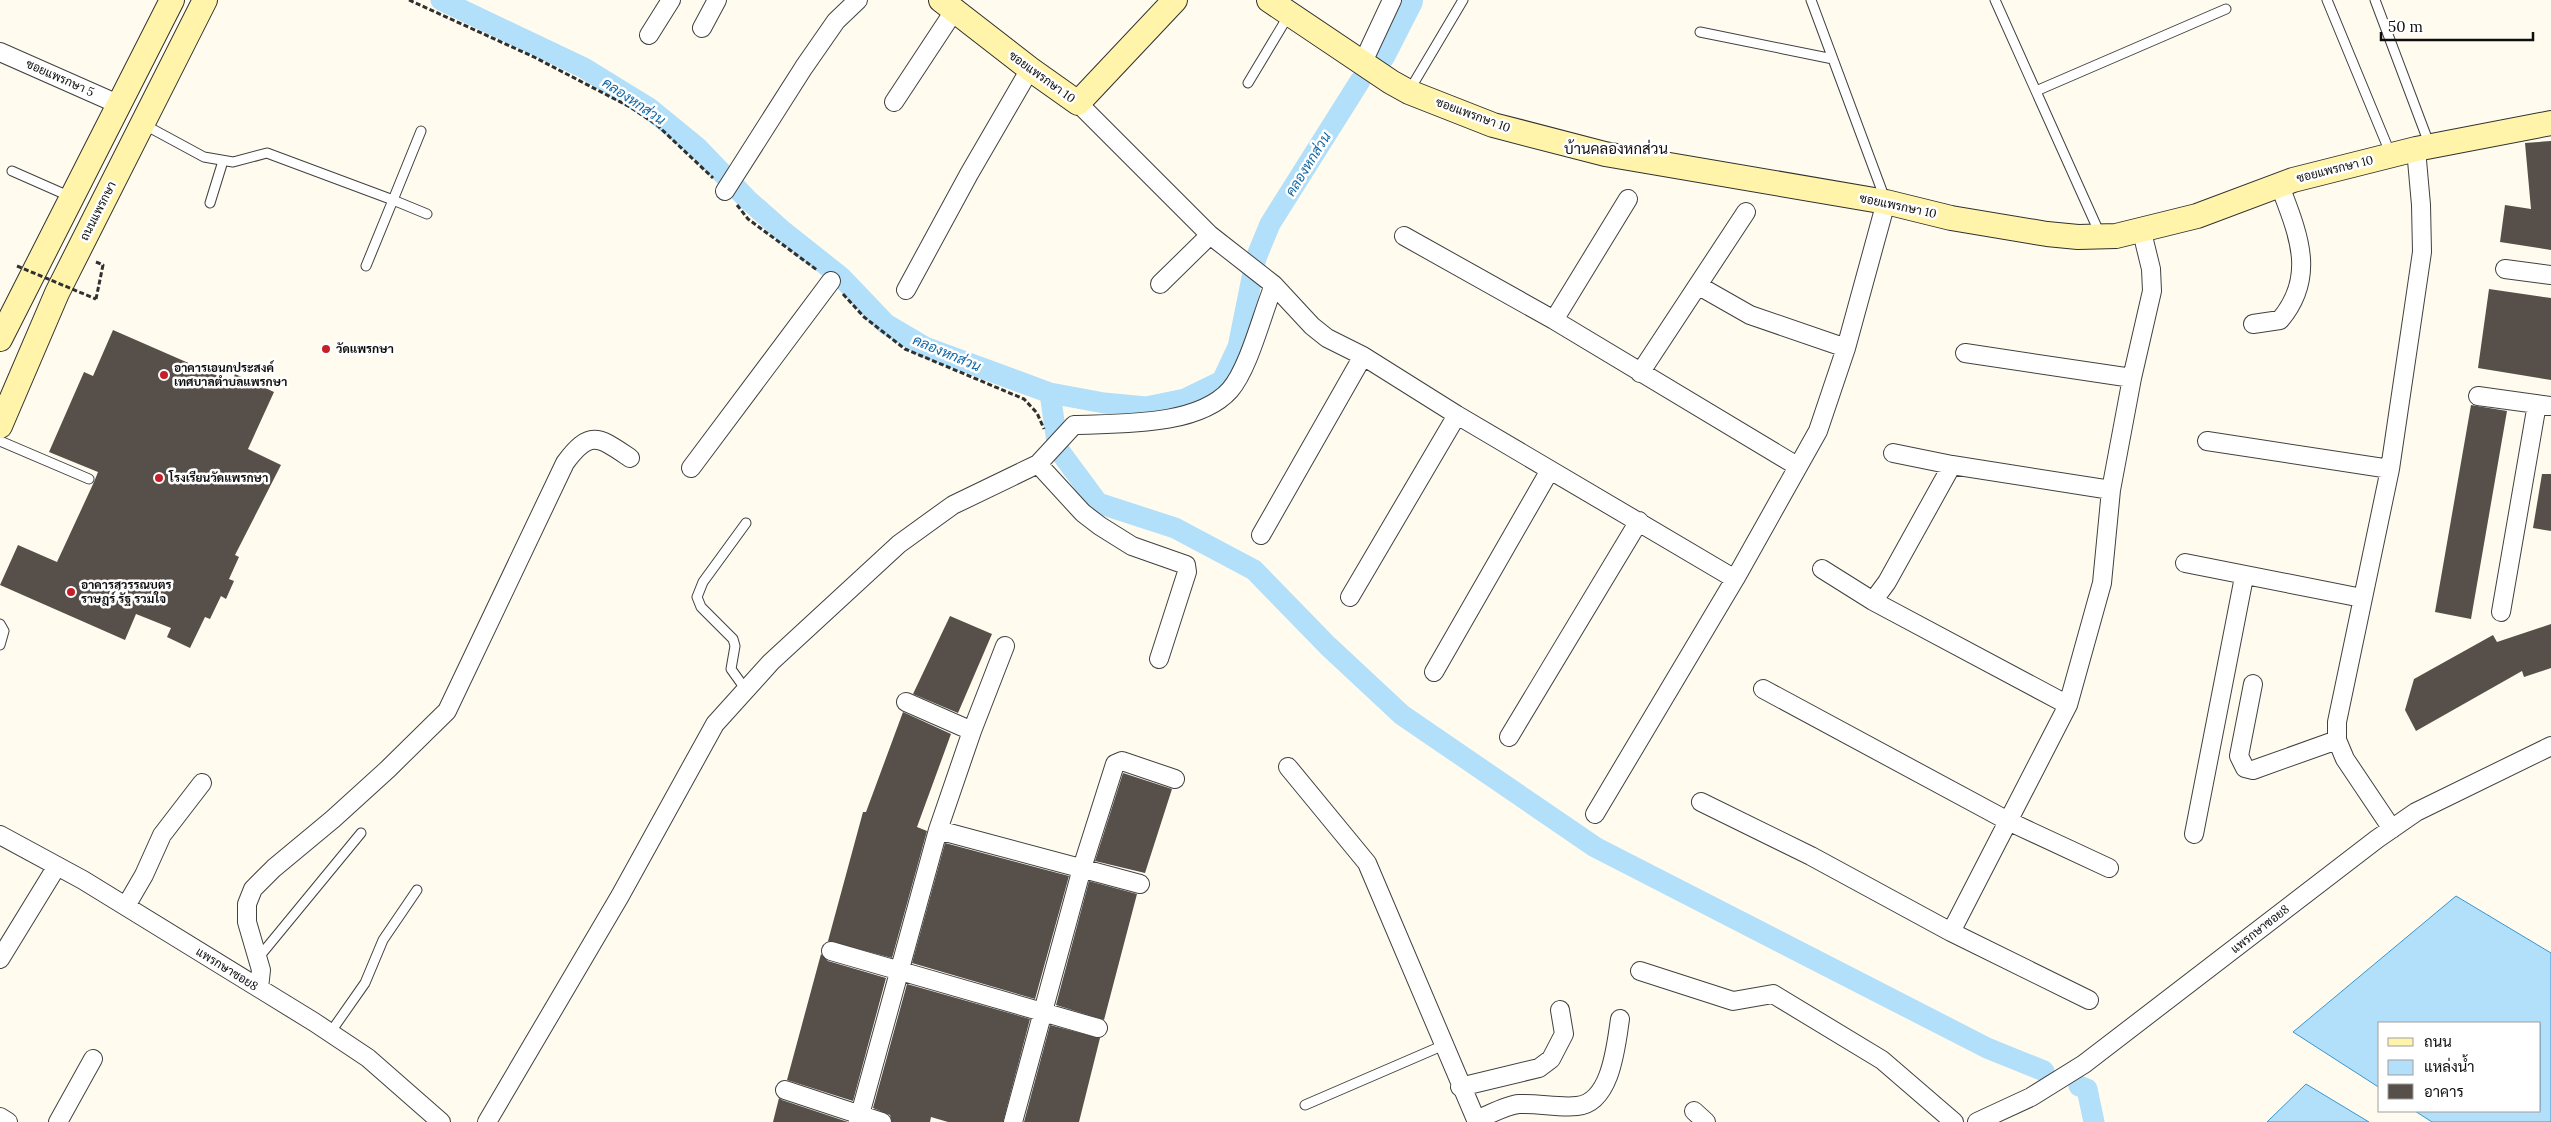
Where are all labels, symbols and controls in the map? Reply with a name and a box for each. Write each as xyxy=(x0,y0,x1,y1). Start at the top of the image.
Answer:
scale bar xyxy=(2381,10,2534,42)
text: 50 m xyxy=(2388,17,2423,36)
street label: ซอยแพรกษา 10 xyxy=(1006,47,1078,106)
street label: ซอยแพรกษา 5 xyxy=(24,56,97,99)
water label: คลองหกส่วน xyxy=(599,73,669,129)
street label: ซอยแพรกษา 10 xyxy=(1434,94,1513,135)
water label: คลองหกส่วน xyxy=(1281,129,1335,199)
district label: บ้านคลองหกส่วน xyxy=(1564,139,1668,158)
street label: ซอยแพรกษา 10 xyxy=(2295,152,2375,185)
street label: ถนนแพรกษา xyxy=(76,179,119,243)
street label: ซอยแพรกษา 10 xyxy=(1858,190,1938,221)
water label: คลองหกส่วน xyxy=(910,331,984,375)
place label: วัดแพรกษา xyxy=(336,341,394,356)
marker: วัดแพรกษา xyxy=(320,343,332,355)
place label: อาคารเอนกประสงค์ เทศบาลตำบลแพรกษา xyxy=(174,360,287,389)
marker: อาคารเอนกประสงค์ เทศบาลตำบลแพรกษา xyxy=(158,369,170,381)
place label: โรงเรียนวัดแพรกษา xyxy=(168,470,268,485)
marker: โรงเรียนวัดแพรกษา xyxy=(153,472,165,484)
place label: อาคารสุวรรณบุตร ราษฎร์ รัฐ รวมใจ xyxy=(81,577,171,607)
marker: อาคารสุวรรณบุตร ราษฎร์ รัฐ รวมใจ xyxy=(65,586,77,598)
street label: แพรกษาซอย8 xyxy=(2227,901,2292,956)
street label: แพรกษาซอย8 xyxy=(193,944,261,994)
legend xyxy=(2378,1022,2541,1112)
text: ถนน xyxy=(2424,1032,2452,1051)
text: แหล่งน้ำ xyxy=(2424,1054,2475,1076)
text: อาคาร xyxy=(2424,1082,2464,1101)

